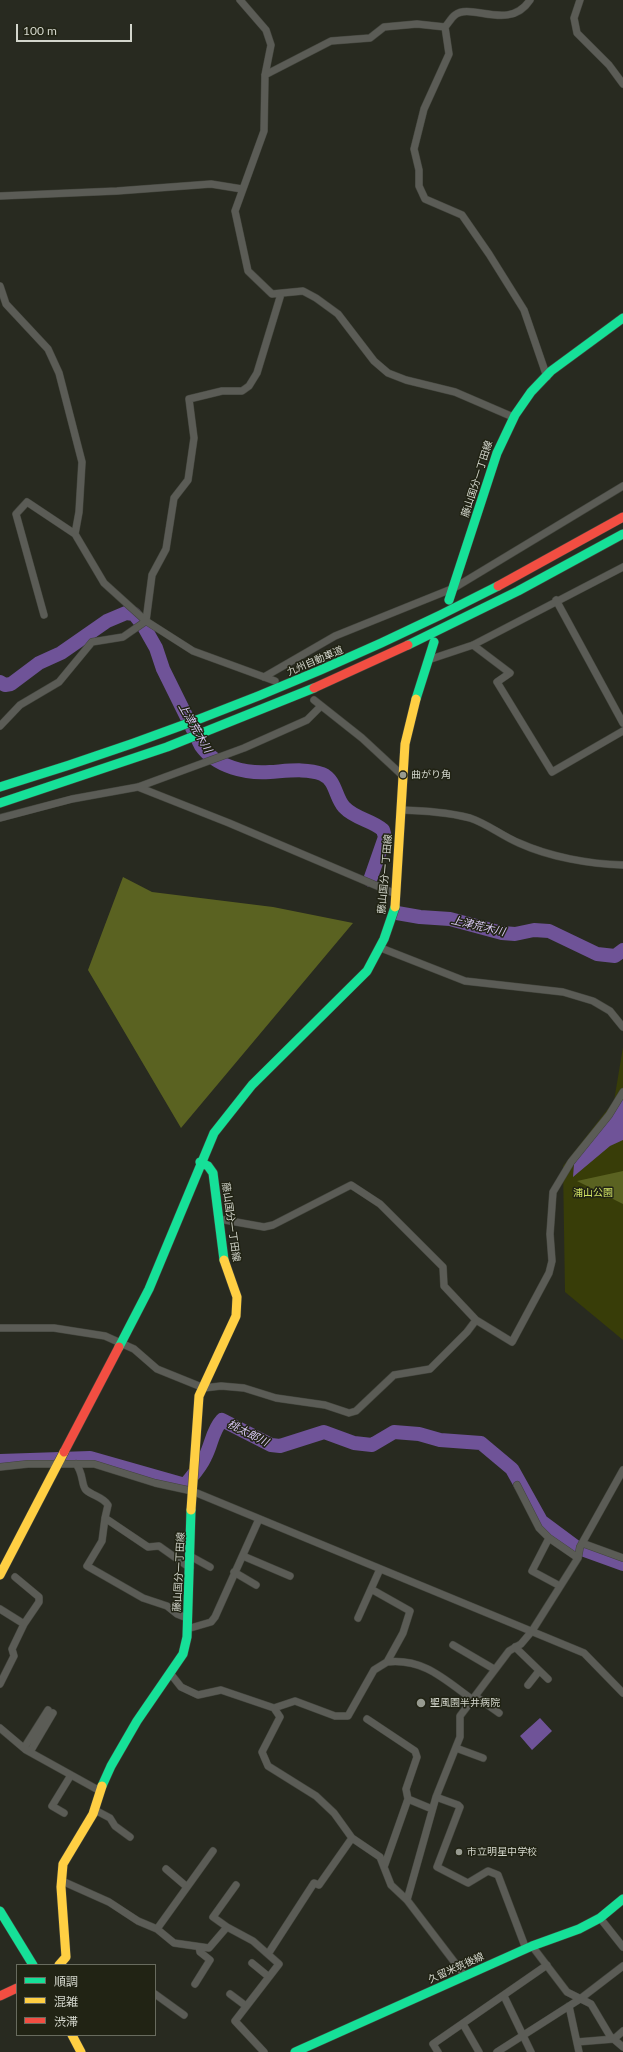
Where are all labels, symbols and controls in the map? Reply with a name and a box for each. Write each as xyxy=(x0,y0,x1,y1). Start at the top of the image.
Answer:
scale bar xyxy=(18,16,134,42)
text: 100 m xyxy=(23,23,57,38)
street label: 藤山国分一丁田線 xyxy=(459,439,495,519)
street label: 九州自動車道 xyxy=(285,644,345,678)
water label: 上津荒木川 xyxy=(176,701,214,755)
place label: 曲がり角 xyxy=(411,769,451,781)
marker: 曲がり角 xyxy=(398,770,408,780)
street label: 藤山国分一丁田線 xyxy=(376,834,394,914)
water label: 上津荒木川 xyxy=(450,913,506,939)
street label: 藤山国分一丁田線 xyxy=(219,1182,243,1262)
park label: 浦山公園 xyxy=(573,1187,613,1199)
water label: 桃太郎川 xyxy=(225,1417,271,1449)
street label: 藤山国分一丁田線 xyxy=(171,1532,187,1612)
marker: 聖風園半井病院 xyxy=(415,1697,427,1709)
place label: 聖風園半井病院 xyxy=(430,1697,500,1709)
place label: 市立明星中学校 xyxy=(467,1846,537,1858)
marker: 市立明星中学校 xyxy=(454,1847,464,1857)
street label: 久留米筑後線 xyxy=(426,1950,486,1986)
legend xyxy=(16,1964,156,2036)
text: 順調 xyxy=(54,1974,78,1989)
text: 混雑 xyxy=(54,1994,78,2009)
text: 渋滞 xyxy=(54,2014,78,2029)

